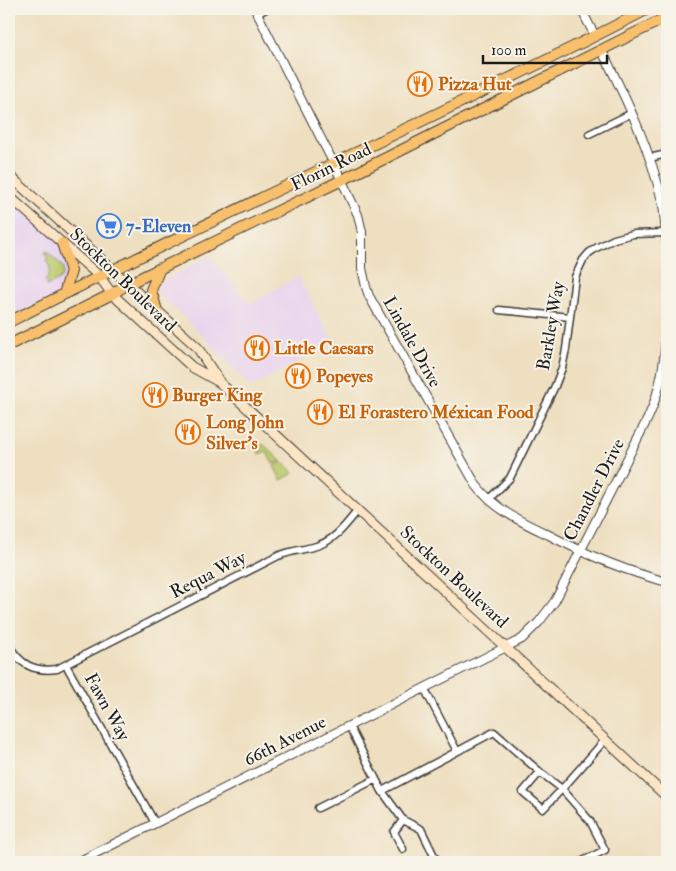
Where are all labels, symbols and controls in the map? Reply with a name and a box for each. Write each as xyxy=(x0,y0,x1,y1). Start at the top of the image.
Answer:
scale bar xyxy=(483,32,607,64)
text: 100 m xyxy=(491,41,527,60)
restaurant icon: Pizza Hut xyxy=(407,71,433,97)
place label: Pizza Hut xyxy=(438,73,512,96)
street label: Florin Road xyxy=(287,138,375,196)
supermarket icon: 7-Eleven xyxy=(96,213,122,239)
place label: 7-Eleven xyxy=(126,215,192,238)
street label: Stockton Boulevard xyxy=(65,223,181,337)
street label: Barkley Way xyxy=(532,279,570,372)
street label: Lindale Drive xyxy=(378,293,447,392)
restaurant icon: Little Caesars xyxy=(244,335,270,361)
place label: Little Caesars xyxy=(274,337,374,360)
restaurant icon: Popeyes xyxy=(285,363,311,389)
place label: Popeyes xyxy=(316,365,373,388)
restaurant icon: Burger King xyxy=(142,382,168,408)
place label: Burger King xyxy=(172,384,263,407)
restaurant icon: El Forastero Méxican Food xyxy=(307,399,333,425)
place label: El Forastero Méxican Food xyxy=(338,401,534,424)
place label: Long John Silver's xyxy=(206,411,285,455)
restaurant icon: Long John Silver's xyxy=(175,419,201,445)
street label: Chandler Drive xyxy=(558,435,630,545)
street label: Stockton Boulevard xyxy=(395,521,513,633)
street label: Requa Way xyxy=(166,546,251,604)
street label: Fawn Way xyxy=(79,669,136,746)
street label: 66th Avenue xyxy=(240,710,330,772)

